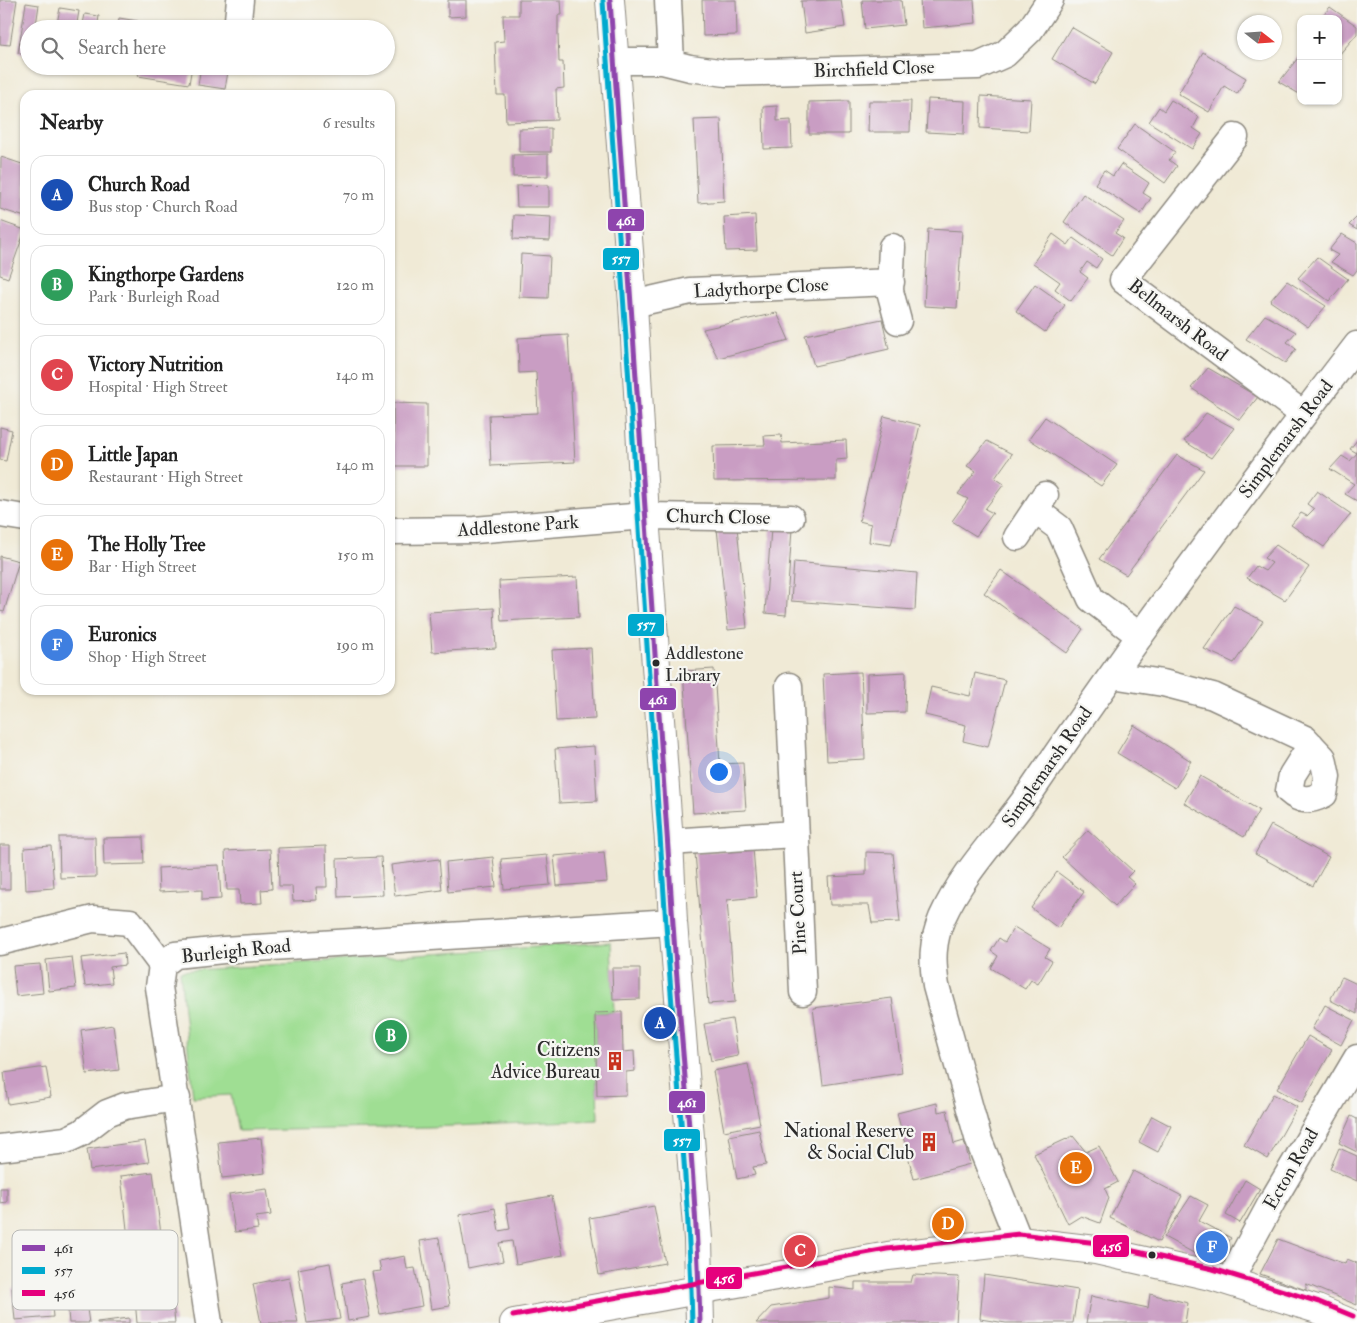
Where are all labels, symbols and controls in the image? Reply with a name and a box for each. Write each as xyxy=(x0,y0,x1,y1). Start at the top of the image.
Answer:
north arrow xyxy=(1237,15,1282,60)
map controls xyxy=(1297,15,1342,105)
button: + xyxy=(1297,15,1342,60)
search box xyxy=(20,20,395,75)
icon: search xyxy=(38,34,66,62)
text: Search here xyxy=(78,36,166,60)
street label: Birchfield Close xyxy=(813,55,935,83)
button: − xyxy=(1297,60,1342,105)
text: Nearby xyxy=(40,109,103,136)
text: 6 results xyxy=(323,113,375,133)
text: Church Road xyxy=(88,173,190,197)
text: A xyxy=(52,185,62,205)
text: 70 m xyxy=(343,185,374,205)
text: Bus stop · Church Road xyxy=(88,197,238,217)
line badge: 461 xyxy=(607,208,645,232)
text: 461 xyxy=(615,212,636,229)
line badge: 557 xyxy=(602,247,640,271)
text: 557 xyxy=(612,250,631,267)
text: Kingthorpe Gardens xyxy=(88,263,244,287)
street label: Ladythorpe Close xyxy=(693,272,829,305)
street label: Bellmarsh Road xyxy=(1123,274,1233,367)
text: B xyxy=(52,275,62,295)
text: 120 m xyxy=(336,275,374,295)
text: Park · Burleigh Road xyxy=(88,287,220,307)
text: Victory Nutrition xyxy=(88,353,223,377)
text: C xyxy=(51,365,63,385)
text: 140 m xyxy=(336,365,374,385)
street label: Simplemarsh Road xyxy=(1234,374,1340,504)
text: Hospital · High Street xyxy=(88,377,228,397)
text: Little Japan xyxy=(88,443,178,467)
text: D xyxy=(50,455,64,475)
text: 140 m xyxy=(336,455,374,475)
text: Restaurant · High Street xyxy=(88,467,243,487)
street label: Church Close xyxy=(666,504,771,530)
street label: Addlestone Park xyxy=(456,510,579,542)
text: The Holly Tree xyxy=(88,533,205,557)
text: E xyxy=(51,545,63,565)
text: 150 m xyxy=(337,545,374,565)
text: Bar · High Street xyxy=(88,557,196,577)
line badge: 557 xyxy=(627,613,665,637)
text: 557 xyxy=(637,616,656,633)
text: Euronics xyxy=(88,623,157,647)
text: F xyxy=(52,635,62,655)
text: 190 m xyxy=(336,635,374,655)
place label: Addlestone Library xyxy=(664,642,744,687)
text: Shop · High Street xyxy=(88,647,207,667)
marker: Addlestone Library xyxy=(651,658,661,668)
line badge: 461 xyxy=(639,687,677,711)
text: 461 xyxy=(647,691,668,708)
street label: Simplemarsh Road xyxy=(996,701,1099,833)
your location xyxy=(706,759,732,785)
street label: Pine Court xyxy=(784,870,812,956)
street label: Burleigh Road xyxy=(180,933,293,969)
pin: A xyxy=(644,1004,676,1042)
pin: B xyxy=(375,1017,407,1055)
place label: Citizens Advice Bureau xyxy=(490,1038,600,1084)
building icon: Citizens Advice Bureau xyxy=(604,1050,626,1072)
line badge: 461 xyxy=(668,1090,706,1114)
text: 461 xyxy=(676,1094,697,1111)
place label: National Reserve & Social Club xyxy=(784,1119,914,1165)
street label: Ecton Road xyxy=(1258,1123,1324,1214)
line badge: 557 xyxy=(663,1128,701,1152)
building icon: National Reserve & Social Club xyxy=(918,1131,940,1153)
text: 557 xyxy=(673,1132,692,1149)
pin: E xyxy=(1060,1149,1092,1187)
pin: D xyxy=(932,1205,964,1243)
pin: F xyxy=(1196,1228,1228,1266)
legend xyxy=(12,1230,178,1310)
pin: C xyxy=(784,1232,816,1270)
line badge: 456 xyxy=(1092,1234,1130,1258)
text: 456 xyxy=(1100,1238,1122,1255)
text: 461 xyxy=(54,1240,74,1257)
unlabelled marker xyxy=(1147,1250,1157,1260)
text: 557 xyxy=(54,1262,73,1279)
line badge: 456 xyxy=(705,1266,743,1290)
text: 456 xyxy=(713,1270,735,1287)
text: 456 xyxy=(54,1285,76,1302)

